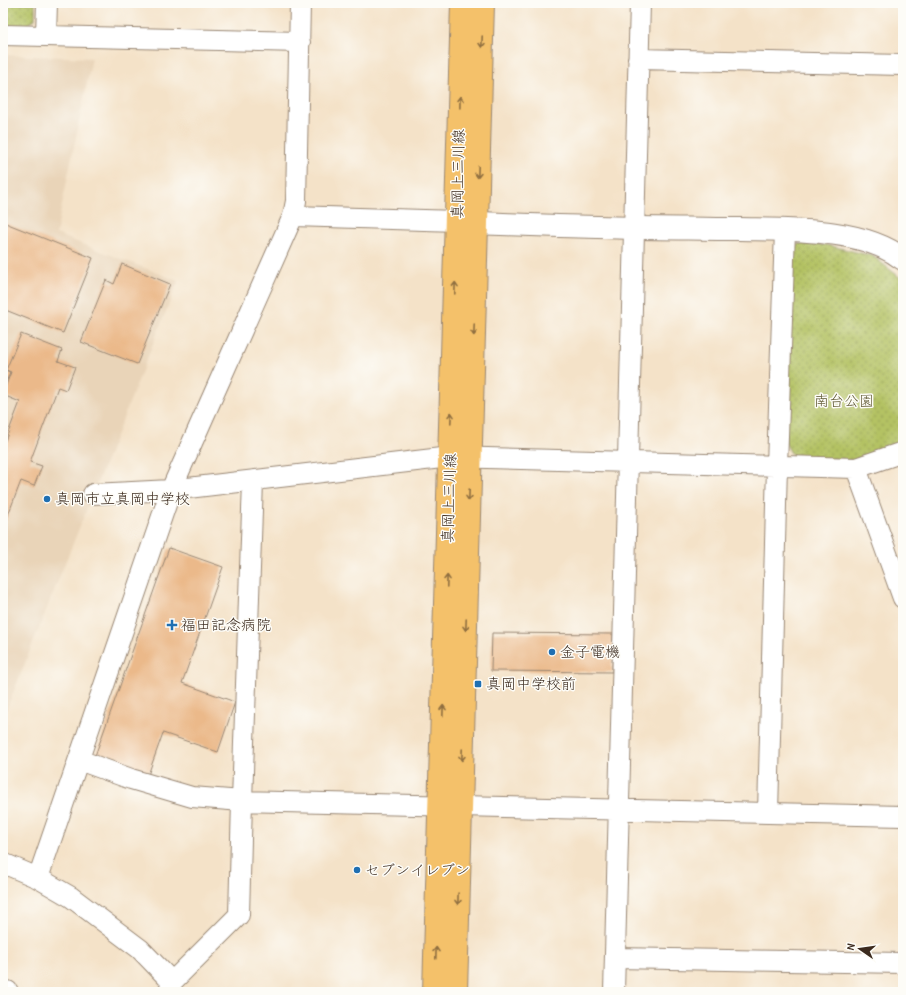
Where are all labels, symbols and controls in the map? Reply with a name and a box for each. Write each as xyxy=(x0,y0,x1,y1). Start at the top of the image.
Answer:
one-way arrow xyxy=(478,35,486,48)
one-way arrow xyxy=(456,96,463,109)
street label: 真岡上三川線 xyxy=(446,129,469,219)
one-way arrow xyxy=(474,165,482,178)
one-way arrow xyxy=(451,282,459,295)
one-way arrow xyxy=(470,323,478,336)
park label: 南台公園 xyxy=(814,390,874,411)
one-way arrow xyxy=(448,412,455,425)
street label: 真岡上三川線 xyxy=(436,453,461,543)
place label: 真岡市立真岡中学校 xyxy=(55,488,190,509)
one-way arrow xyxy=(466,488,473,501)
marker: 真岡市立真岡中学校 xyxy=(42,494,52,504)
one-way arrow xyxy=(443,575,450,588)
place label: 福田記念病院 xyxy=(181,614,271,635)
one-way arrow xyxy=(462,618,470,631)
marker: 福田記念病院 xyxy=(166,619,178,631)
place label: 金子電機 xyxy=(560,641,620,662)
marker: 金子電機 xyxy=(547,647,557,657)
place label: 真岡中学校前 xyxy=(486,673,576,694)
marker: 真岡中学校前 xyxy=(473,679,483,689)
one-way arrow xyxy=(439,705,446,718)
one-way arrow xyxy=(458,748,466,761)
place label: セブンイレブン xyxy=(365,859,470,880)
marker: セブンイレブン xyxy=(352,865,362,875)
one-way arrow xyxy=(455,892,462,905)
north arrow xyxy=(840,929,880,969)
text: N xyxy=(843,942,858,951)
one-way arrow xyxy=(432,947,439,960)

